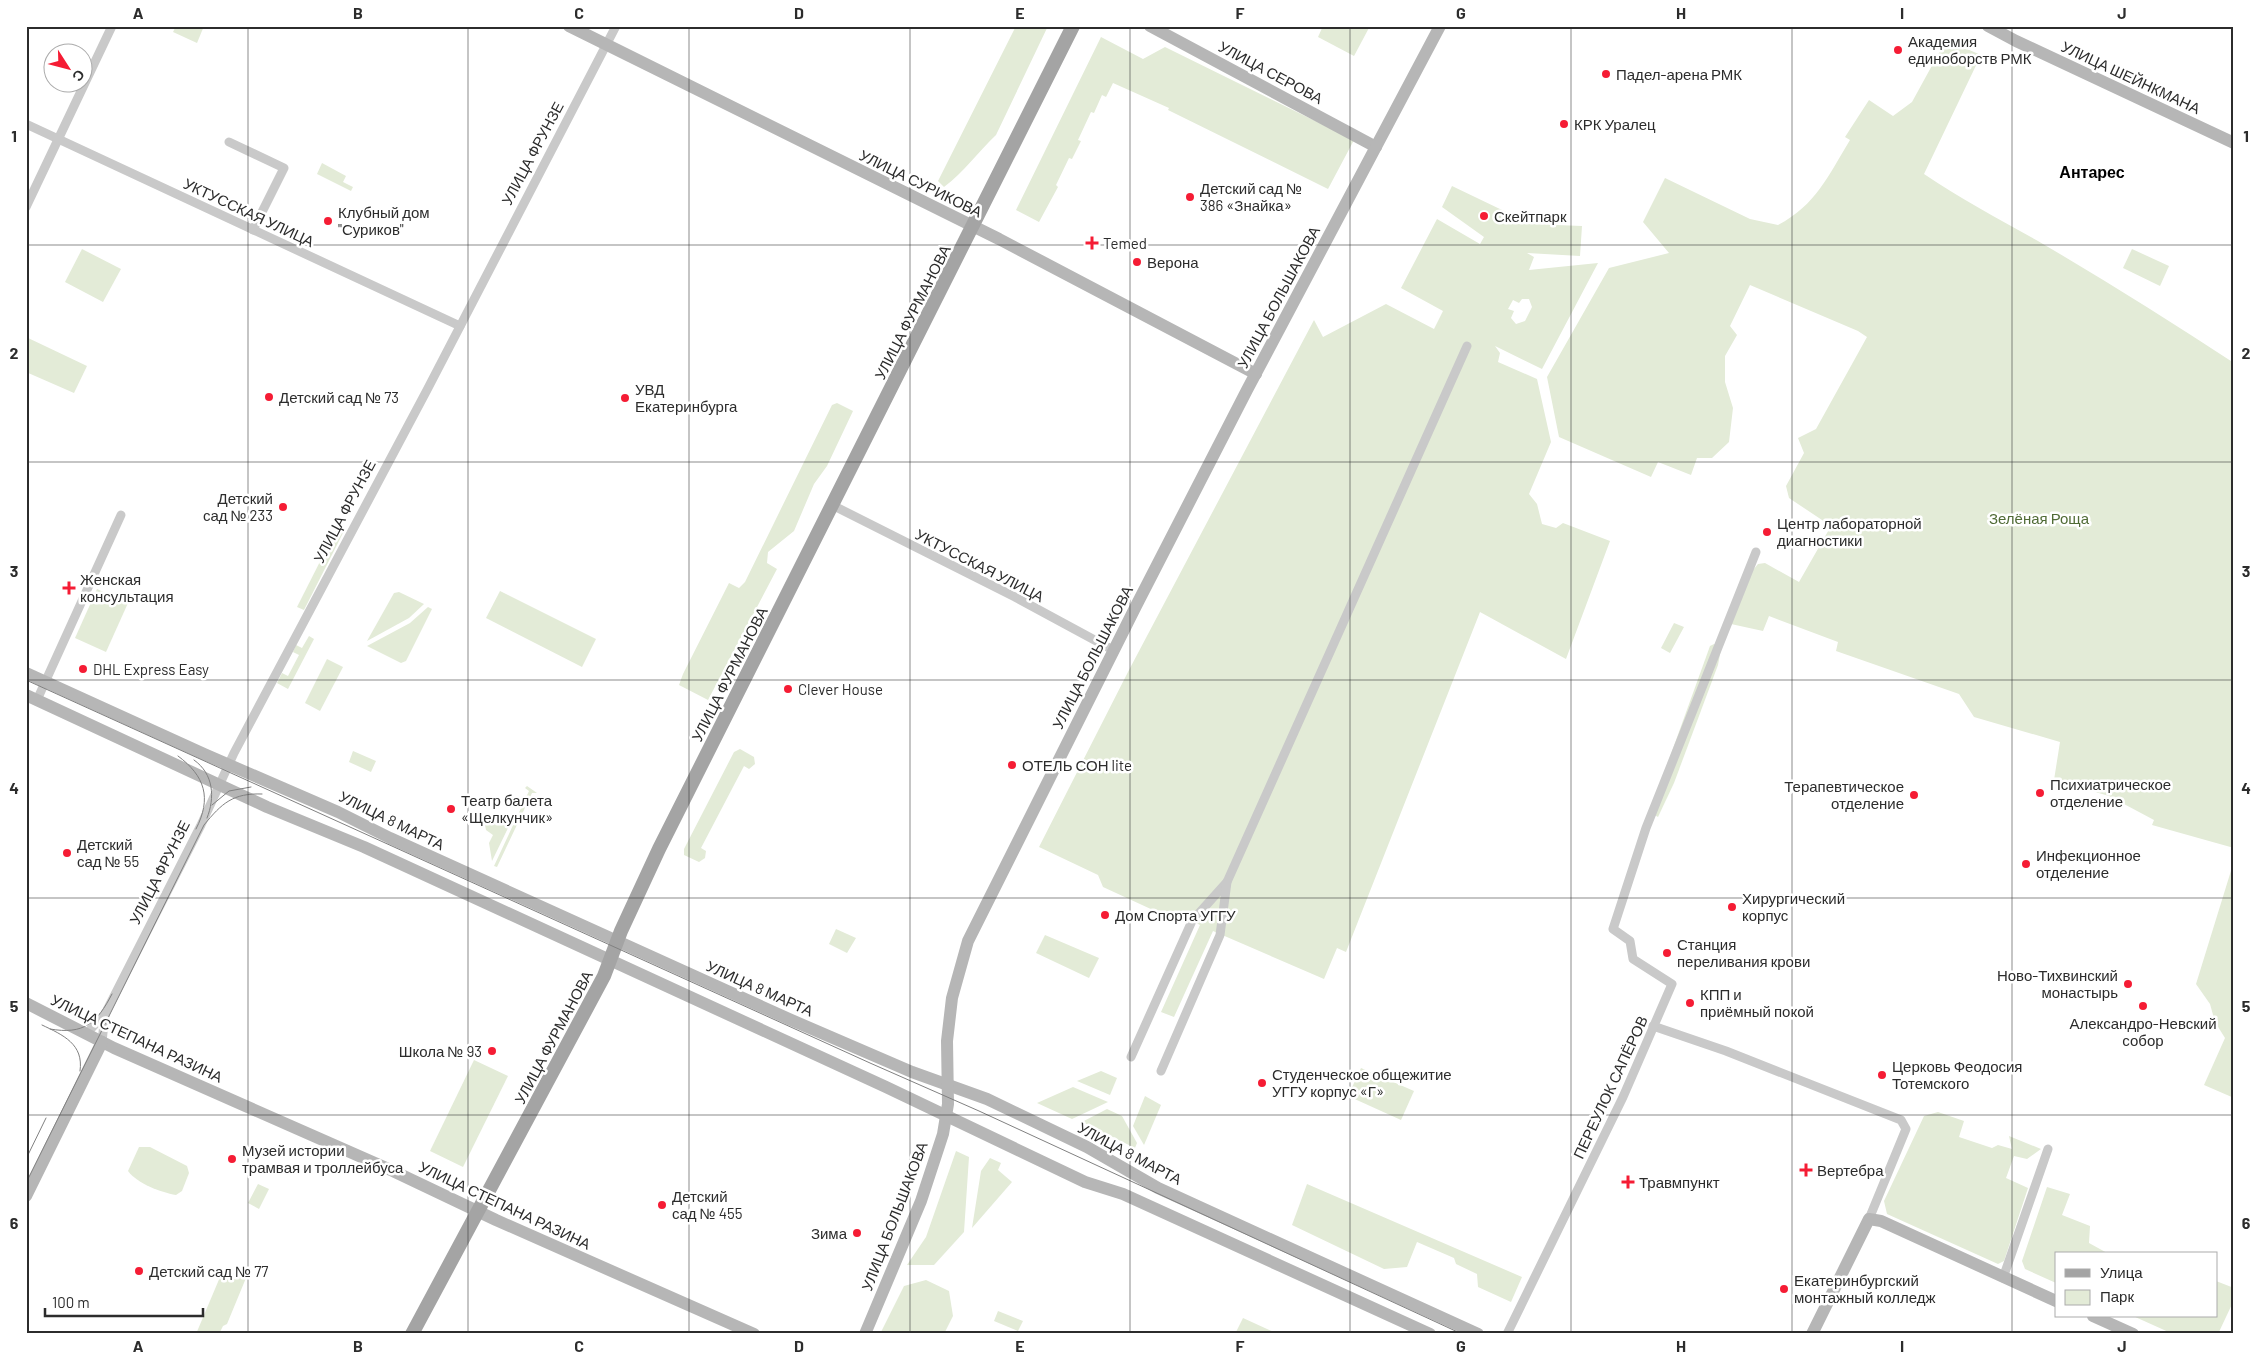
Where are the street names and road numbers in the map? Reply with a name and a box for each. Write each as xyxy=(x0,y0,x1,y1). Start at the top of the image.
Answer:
street label: УЛИЦА СЕРОВА xyxy=(1216,37,1326,107)
street label: УЛИЦА ШЕЙНКМАНА xyxy=(2059,37,2203,117)
street label: УЛИЦА ФРУНЗЕ xyxy=(497,98,567,208)
street label: УЛИЦА СУРИКОВА xyxy=(857,146,985,220)
street label: УКТУССКАЯ УЛИЦА xyxy=(181,174,317,250)
street label: УЛИЦА БОЛЬШАКОВА xyxy=(1233,223,1323,371)
street label: УЛИЦА ФУРМАНОВА xyxy=(870,242,954,382)
street label: УЛИЦА ФРУНЗЕ xyxy=(309,456,379,566)
street label: УКТУССКАЯ УЛИЦА xyxy=(913,525,1047,605)
street label: УЛИЦА БОЛЬШАКОВА xyxy=(1048,582,1136,732)
street label: УЛИЦА ФУРМАНОВА xyxy=(687,604,771,744)
street label: УЛИЦА 8 МАРТА xyxy=(336,787,448,853)
street label: УЛИЦА ФРУНЗЕ xyxy=(125,817,193,927)
street label: УЛИЦА 8 МАРТА xyxy=(704,956,816,1020)
street label: УЛИЦА ФУРМАНОВА xyxy=(510,967,596,1107)
street label: УЛИЦА СТЕПАНА РАЗИНА xyxy=(48,990,226,1086)
street label: ПЕРЕУЛОК САПЁРОВ xyxy=(1569,1013,1651,1161)
street label: УЛИЦА 8 МАРТА xyxy=(1075,1118,1185,1188)
street label: УЛИЦА БОЛЬШАКОВА xyxy=(857,1139,931,1293)
street label: УЛИЦА СТЕПАНА РАЗИНА xyxy=(416,1157,594,1253)

